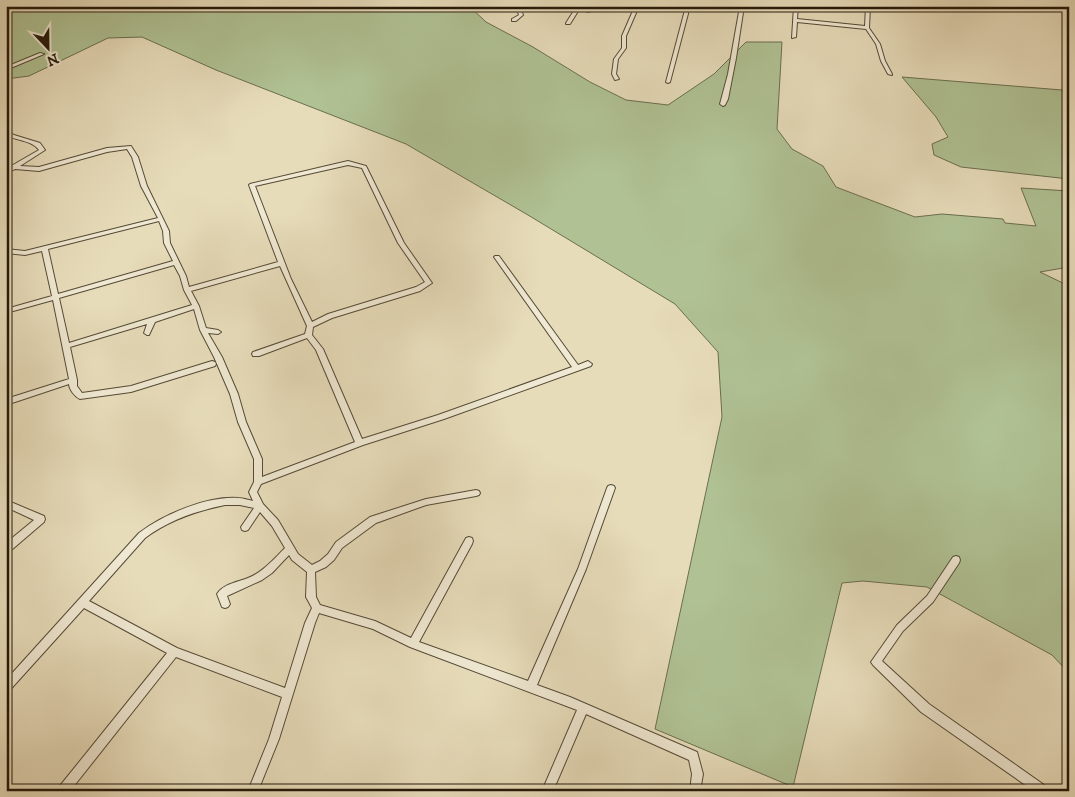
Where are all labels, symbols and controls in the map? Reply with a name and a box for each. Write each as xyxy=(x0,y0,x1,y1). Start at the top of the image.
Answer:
north arrow xyxy=(22,22,72,72)
text: N xyxy=(43,49,61,70)

